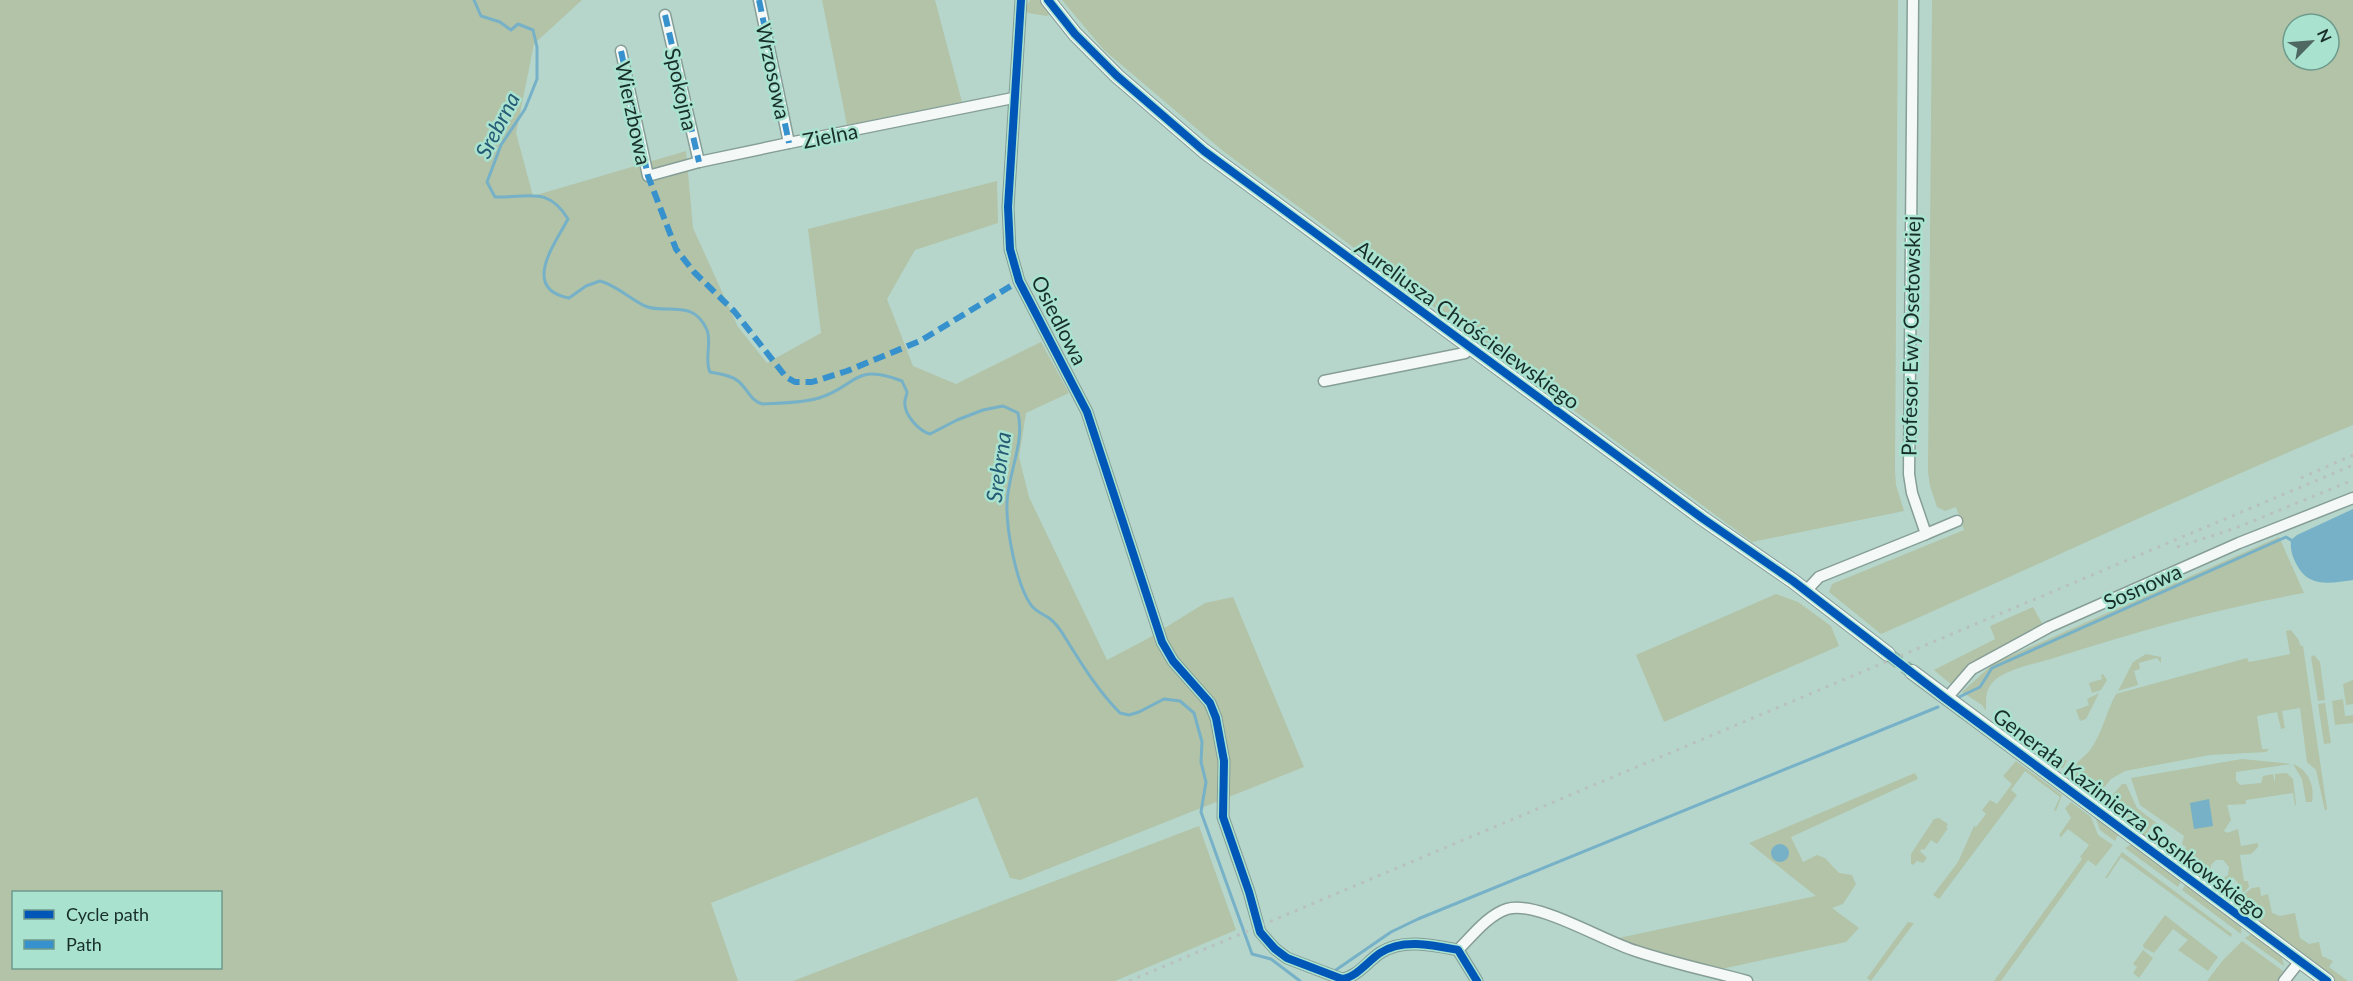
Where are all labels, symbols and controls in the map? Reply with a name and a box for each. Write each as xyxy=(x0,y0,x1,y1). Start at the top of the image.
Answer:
north arrow xyxy=(2281,12,2341,72)
street label: Wrzosowa xyxy=(752,21,796,121)
text: N xyxy=(2314,26,2336,45)
street label: Spokojna xyxy=(660,45,704,133)
street label: Wierzbowa xyxy=(611,59,657,167)
water label: Srebrna xyxy=(469,87,525,163)
street label: Zielna xyxy=(800,117,860,153)
street label: Profesor Ewy Osetowskiej xyxy=(1895,216,1925,456)
street label: Aureliusza Chróścielewskiego xyxy=(1351,234,1585,414)
street label: Osiedlowa xyxy=(1027,271,1093,369)
water label: Srebrna xyxy=(980,430,1016,504)
street label: Sosnowa xyxy=(2099,558,2185,614)
street label: Generała Kazimierza Sosnkowskiego xyxy=(1989,702,2271,924)
legend xyxy=(12,891,222,969)
text: Cycle path xyxy=(66,903,149,925)
text: Path xyxy=(66,933,102,955)

